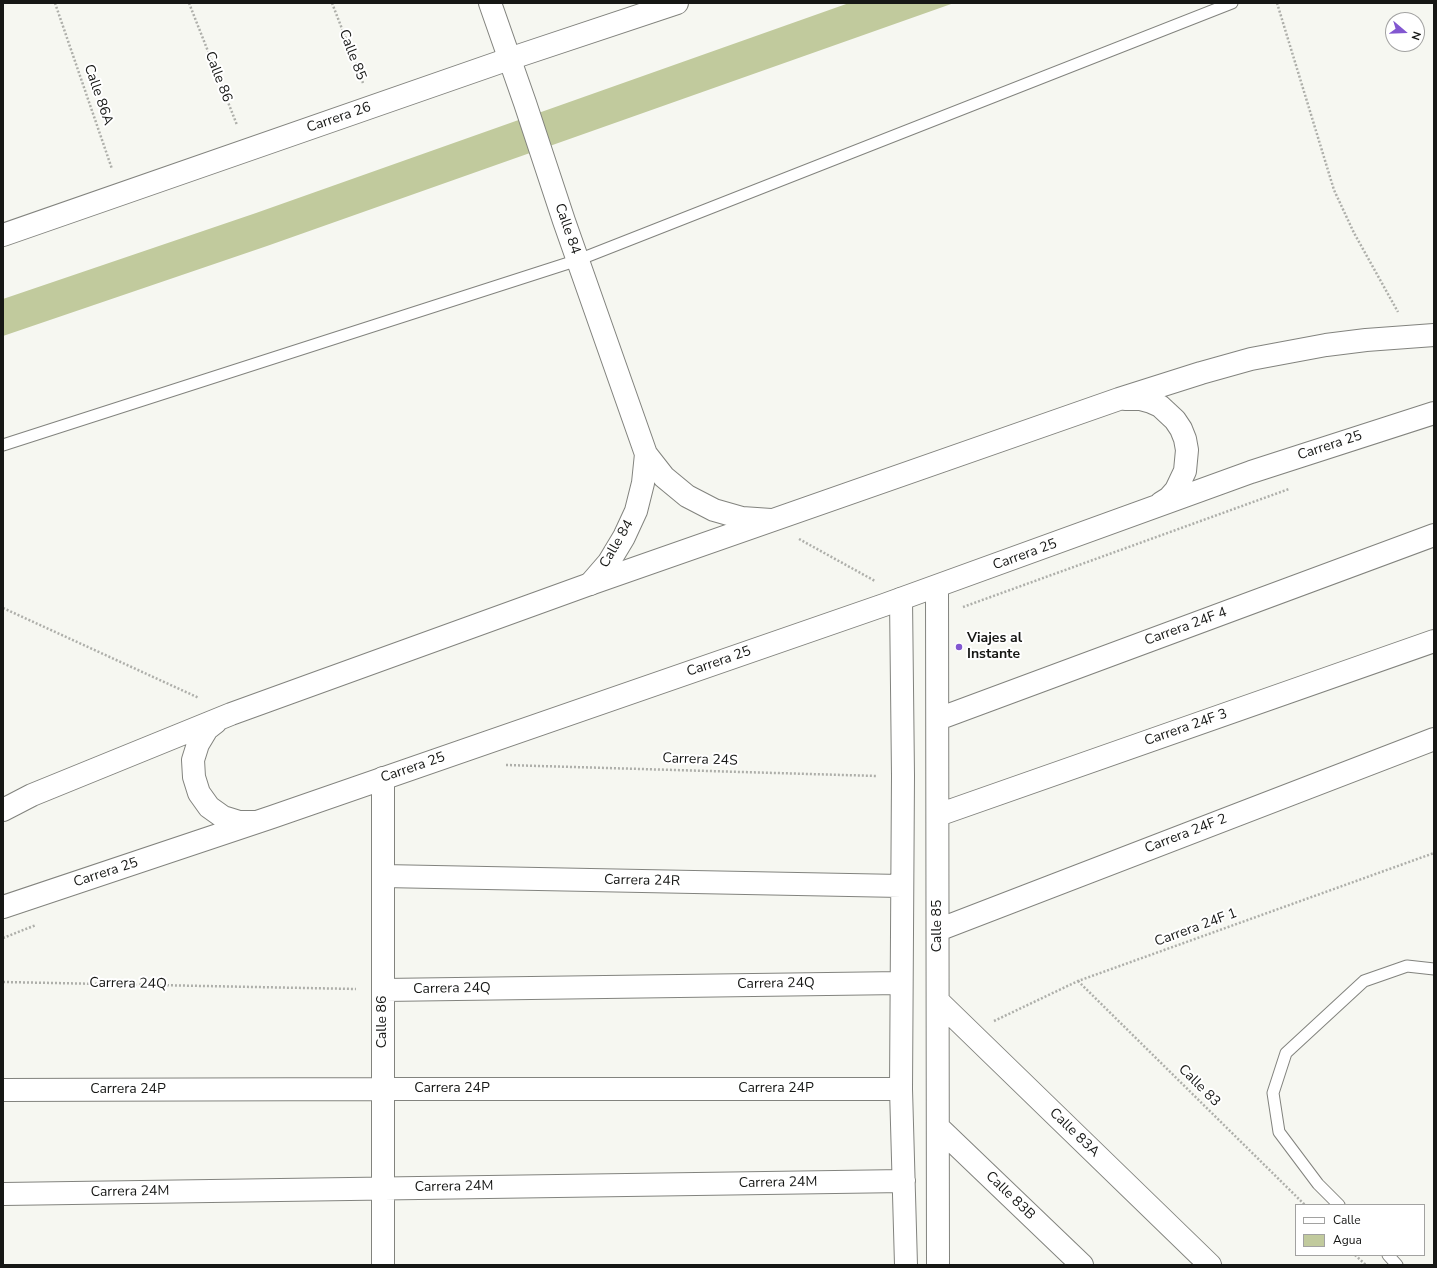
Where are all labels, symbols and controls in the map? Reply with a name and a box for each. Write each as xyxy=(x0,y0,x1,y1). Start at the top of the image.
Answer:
north arrow xyxy=(1385,12,1425,52)
street label: Calle 85 xyxy=(335,27,369,83)
text: N xyxy=(1407,29,1424,42)
street label: Calle 86 xyxy=(201,49,235,105)
street label: Calle 86A xyxy=(80,63,116,127)
street label: Carrera 26 xyxy=(305,99,373,137)
street label: Calle 84 xyxy=(550,201,584,257)
street label: Carrera 25 xyxy=(1296,428,1364,464)
street label: Calle 84 xyxy=(597,517,637,571)
street label: Carrera 25 xyxy=(991,536,1059,574)
street label: Carrera 24F 4 xyxy=(1143,604,1229,650)
place label: Viajes al Instante xyxy=(967,631,1022,664)
marker: Viajes al Instante xyxy=(954,642,964,652)
street label: Carrera 25 xyxy=(685,643,753,681)
street label: Carrera 24F 3 xyxy=(1142,706,1230,750)
street label: Carrera 25 xyxy=(379,749,447,787)
street label: Carrera 24S xyxy=(662,750,738,770)
street label: Carrera 24F 2 xyxy=(1143,811,1229,857)
street label: Carrera 25 xyxy=(72,855,140,891)
street label: Carrera 24R xyxy=(604,872,680,890)
street label: Calle 85 xyxy=(930,900,946,952)
street label: Carrera 24F 1 xyxy=(1153,905,1239,951)
street label: Carrera 24Q xyxy=(89,975,167,993)
street label: Carrera 24Q xyxy=(737,975,815,993)
street label: Carrera 24Q xyxy=(413,980,491,998)
street label: Calle 86 xyxy=(375,996,391,1048)
street label: Calle 83 xyxy=(1174,1061,1224,1111)
street label: Carrera 24P xyxy=(414,1081,490,1097)
street label: Carrera 24P xyxy=(738,1081,814,1097)
street label: Carrera 24P xyxy=(90,1082,166,1098)
street label: Calle 83A xyxy=(1046,1105,1102,1161)
street label: Calle 83B xyxy=(982,1168,1038,1224)
street label: Carrera 24M xyxy=(738,1174,818,1192)
street label: Carrera 24M xyxy=(414,1178,494,1196)
street label: Carrera 24M xyxy=(90,1183,170,1201)
legend xyxy=(1295,1204,1425,1256)
text: Calle xyxy=(1333,1212,1361,1228)
text: Agua xyxy=(1333,1232,1362,1248)

